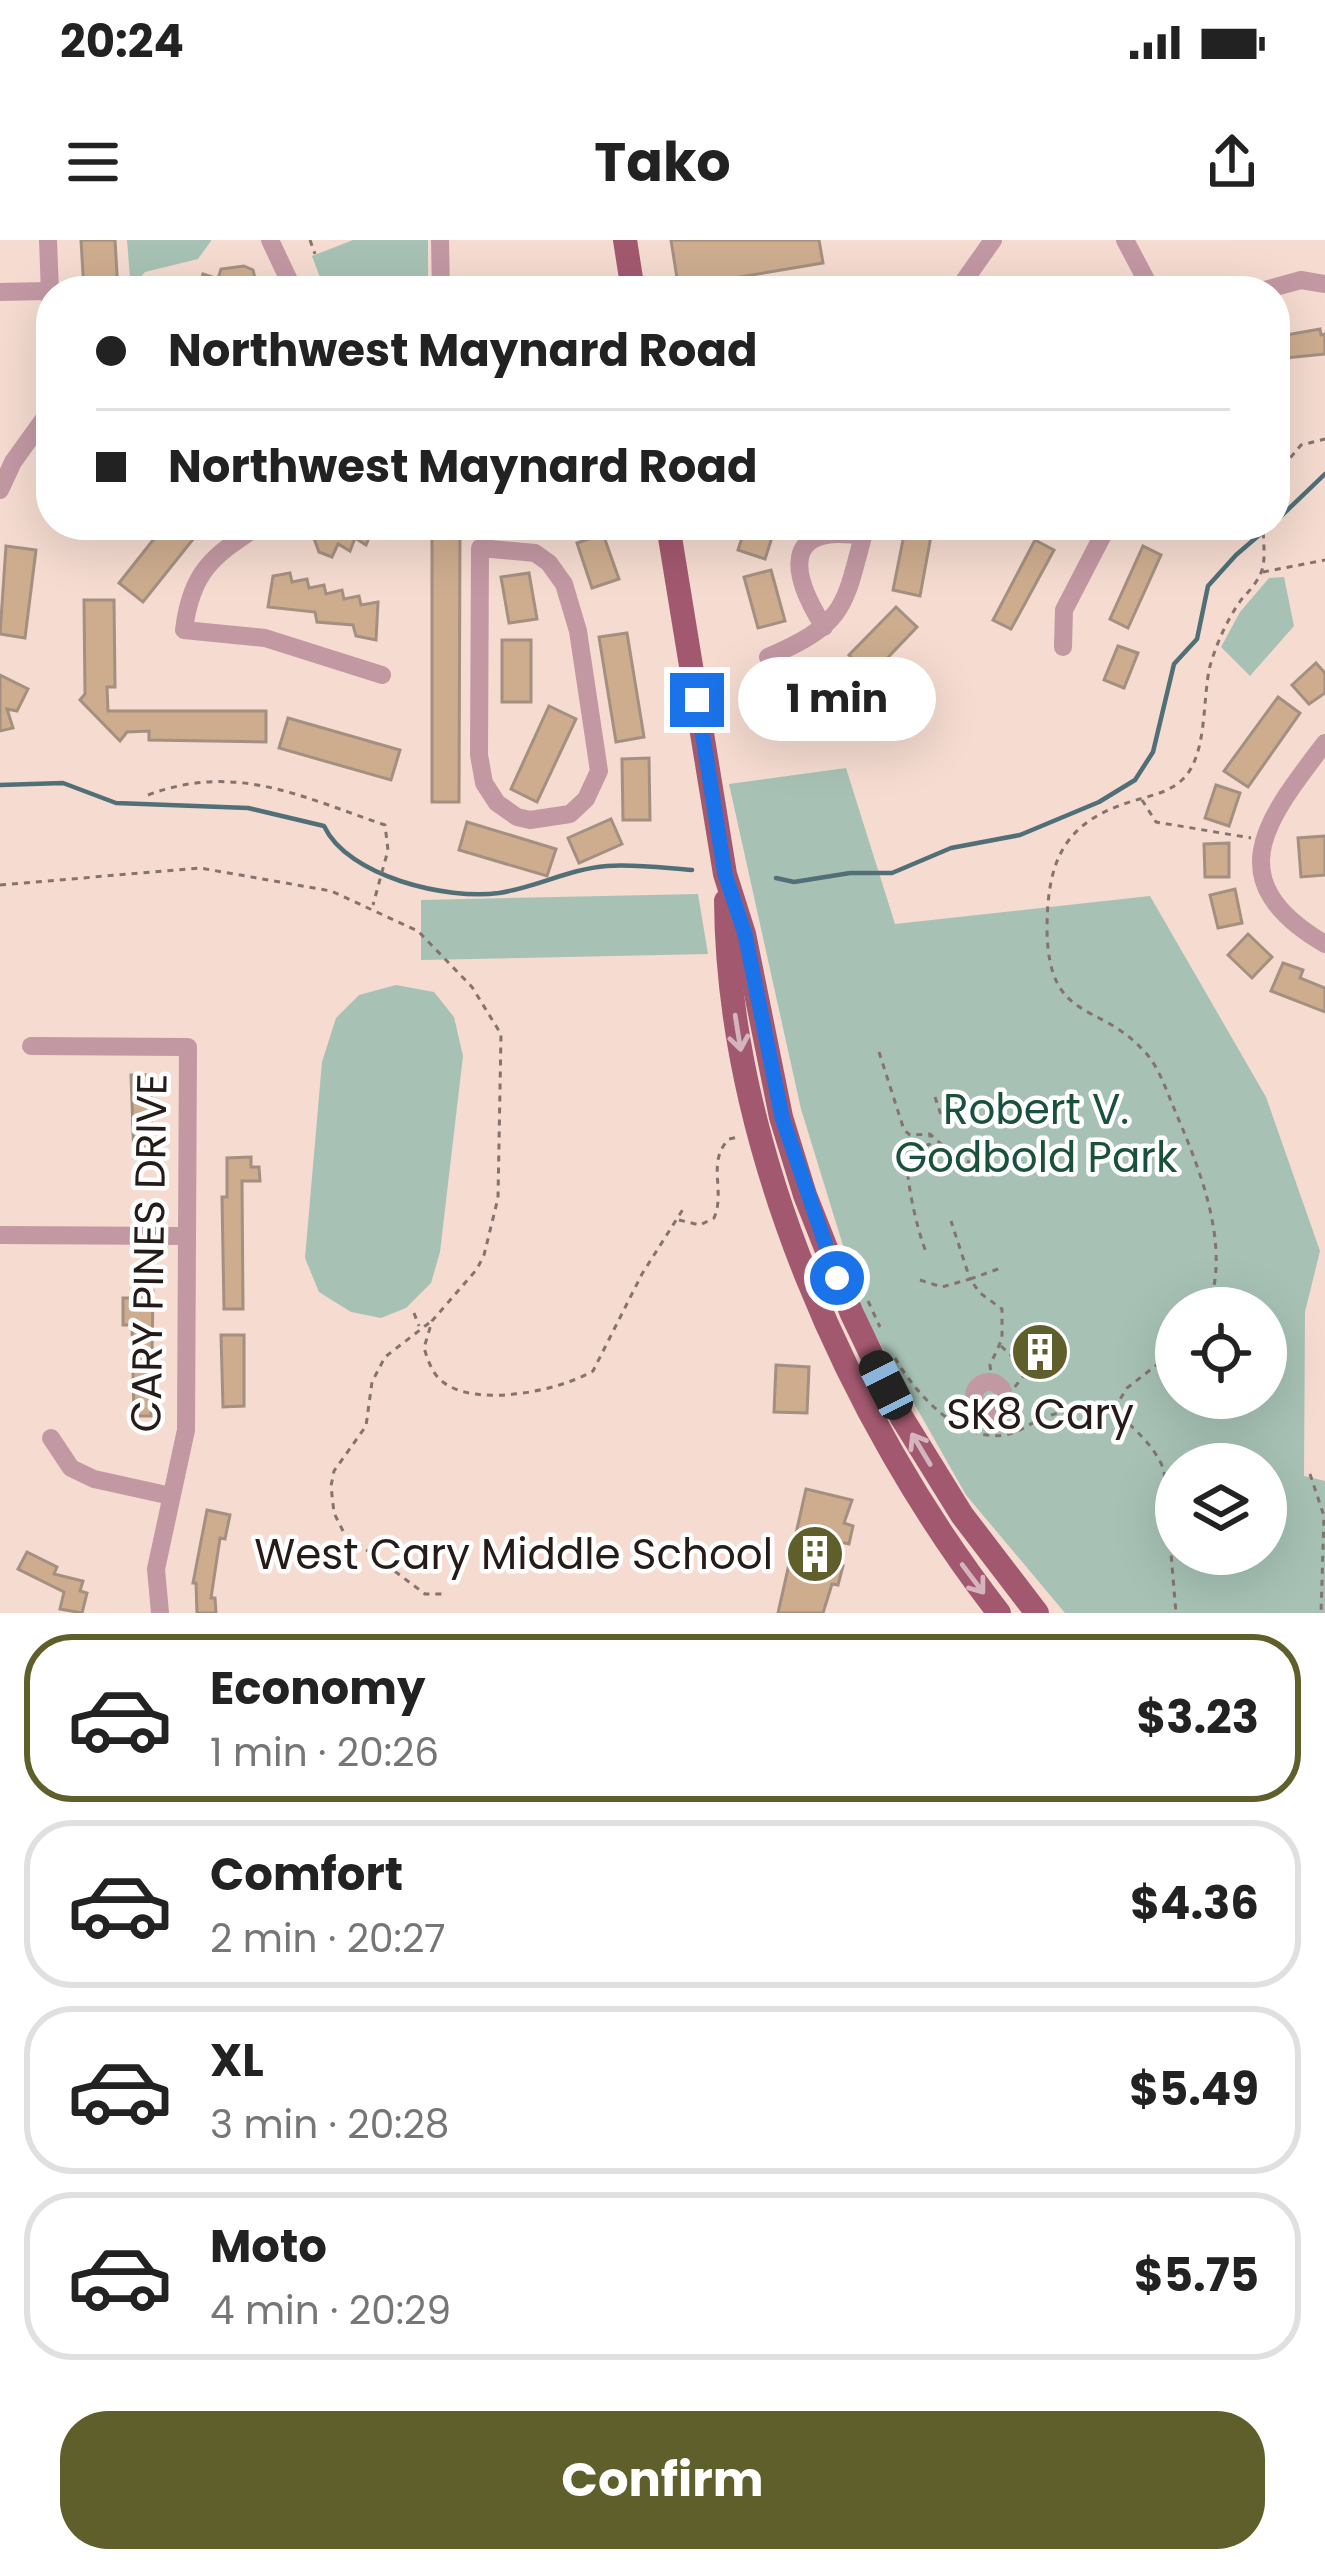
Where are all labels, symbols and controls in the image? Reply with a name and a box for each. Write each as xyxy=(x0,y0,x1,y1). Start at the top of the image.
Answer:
text: 20:24 xyxy=(60,10,184,73)
text: Tako xyxy=(594,124,731,200)
icon: menu xyxy=(60,129,126,195)
icon: share xyxy=(1199,129,1265,195)
text: Northwest Maynard Road xyxy=(168,319,758,382)
text: Northwest Maynard Road xyxy=(168,435,758,498)
callout: 1 min xyxy=(739,658,937,742)
text: 1 min xyxy=(786,671,888,726)
route end xyxy=(670,673,724,727)
one-way arrow xyxy=(727,1012,750,1051)
street label: CARY PINES DRIVE xyxy=(116,1073,182,1433)
park label: Robert V. Godbold Park xyxy=(894,1080,1178,1187)
route start xyxy=(810,1251,864,1305)
map controls xyxy=(1155,1287,1287,1575)
button: locate xyxy=(1155,1287,1287,1419)
building icon: SK8 Cary xyxy=(1009,1321,1071,1383)
car xyxy=(854,1345,918,1425)
place label: SK8 Cary xyxy=(946,1385,1134,1444)
one-way arrow xyxy=(909,1433,933,1467)
button: layers xyxy=(1155,1443,1287,1575)
building icon: West Cary Middle School xyxy=(784,1523,846,1585)
place label: West Cary Middle School xyxy=(254,1525,773,1584)
one-way arrow xyxy=(960,1562,985,1595)
text: Economy xyxy=(210,1657,425,1720)
icon: car xyxy=(66,1664,174,1772)
text: $3.23 xyxy=(1137,1686,1259,1749)
text: 1 min · 20:26 xyxy=(210,1725,439,1780)
text: Comfort xyxy=(210,1843,403,1906)
icon: car xyxy=(66,1850,174,1958)
text: $4.36 xyxy=(1130,1872,1259,1935)
text: 2 min · 20:27 xyxy=(210,1911,446,1966)
text: XL xyxy=(210,2029,264,2092)
icon: car xyxy=(66,2036,174,2144)
text: $5.49 xyxy=(1129,2058,1259,2121)
text: 3 min · 20:28 xyxy=(210,2097,449,2152)
text: Moto xyxy=(210,2215,327,2278)
icon: car xyxy=(66,2222,174,2330)
text: $5.75 xyxy=(1134,2244,1259,2307)
text: 4 min · 20:29 xyxy=(210,2283,451,2338)
button: Confirm xyxy=(60,2411,1265,2549)

